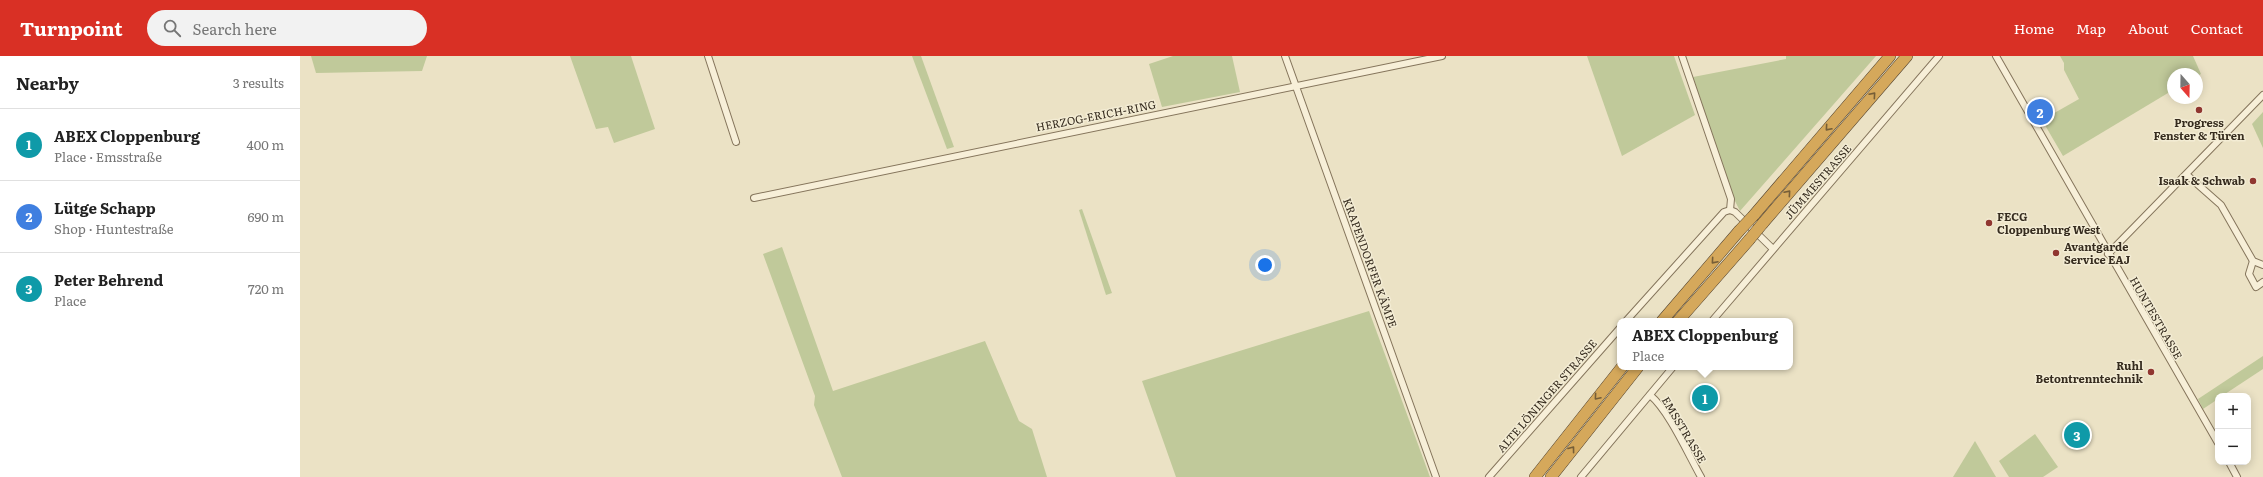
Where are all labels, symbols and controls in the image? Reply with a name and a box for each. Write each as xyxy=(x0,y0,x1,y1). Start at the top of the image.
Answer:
search box xyxy=(147,10,427,46)
text: Turnpoint xyxy=(20,14,123,42)
icon: search xyxy=(161,17,183,39)
text: Search here xyxy=(193,17,277,40)
text: Home xyxy=(2014,18,2054,38)
text: Map xyxy=(2076,18,2106,38)
text: About xyxy=(2128,18,2169,38)
text: Contact xyxy=(2191,18,2243,38)
north arrow xyxy=(2167,68,2203,104)
text: Nearby xyxy=(16,70,79,95)
text: 3 results xyxy=(233,73,284,92)
one-way arrow xyxy=(1869,92,1876,100)
street label: HERZOG-ERICH-RING xyxy=(1034,96,1157,135)
pin: 2 xyxy=(2027,97,2053,127)
marker: Progress Fenster & Türen xyxy=(2194,105,2204,115)
place label: Progress Fenster & Türen xyxy=(2153,114,2245,143)
one-way arrow xyxy=(1826,123,1833,131)
text: ABEX Cloppenburg xyxy=(54,124,200,147)
text: 1 xyxy=(26,135,32,154)
text: 400 m xyxy=(247,135,284,154)
street label: JÜMMESTRASSE xyxy=(1780,140,1854,222)
text: Place · Emsstraße xyxy=(54,147,162,166)
place label: Isaak & Schwab xyxy=(2158,172,2245,188)
marker: Isaak & Schwab xyxy=(2248,176,2258,186)
one-way arrow xyxy=(1784,191,1791,198)
text: Lütge Schapp xyxy=(54,196,156,219)
street label: KRAPENDORFER KÄMPE xyxy=(1340,196,1402,330)
text: 2 xyxy=(26,207,32,226)
text: 690 m xyxy=(247,207,284,226)
place label: FECG Cloppenburg West xyxy=(1997,208,2101,237)
marker: FECG Cloppenburg West xyxy=(1984,218,1994,228)
text: Shop · Huntestraße xyxy=(54,219,174,238)
place label: Avantgarde Service EAJ xyxy=(2064,238,2131,267)
marker: Avantgarde Service EAJ xyxy=(2051,248,2061,258)
your location xyxy=(1255,255,1275,275)
one-way arrow xyxy=(1711,256,1718,263)
text: Peter Behrend xyxy=(54,268,163,291)
street label: HUNTESTRASSE xyxy=(2127,273,2187,362)
text: 3 xyxy=(25,279,33,298)
text: 720 m xyxy=(248,279,284,298)
text: Place xyxy=(54,291,86,310)
popup xyxy=(1617,318,1793,370)
text: ABEX Cloppenburg xyxy=(1632,323,1778,346)
street label: ALTE LÖNINGER STRASSE xyxy=(1493,335,1600,455)
text: Place xyxy=(1632,346,1664,365)
place label: Ruhl Betontrenntechnik xyxy=(2036,357,2144,386)
marker: Ruhl Betontrenntechnik xyxy=(2146,367,2156,377)
pin: 1 xyxy=(1692,383,1718,413)
one-way arrow xyxy=(1595,392,1602,400)
street label: EMSSTRASSE xyxy=(1659,393,1711,466)
map controls xyxy=(2215,393,2251,465)
button: + xyxy=(2215,393,2251,429)
pin: 3 xyxy=(2064,420,2090,450)
button: − xyxy=(2215,429,2251,465)
one-way arrow xyxy=(1567,447,1574,454)

